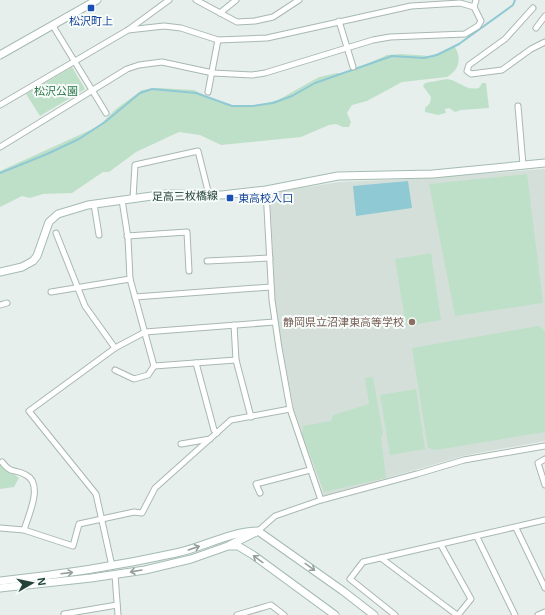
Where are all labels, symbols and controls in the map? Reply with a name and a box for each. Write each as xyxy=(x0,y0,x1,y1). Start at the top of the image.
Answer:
marker: 松沢町上 xyxy=(86,3,96,13)
place label: 松沢町上 xyxy=(69,15,113,27)
park label: 松沢公園 xyxy=(34,85,78,97)
street label: 足高三枚橋線 xyxy=(152,189,218,203)
place label: 東高校入口 xyxy=(238,192,293,204)
marker: 東高校入口 xyxy=(225,193,235,203)
place label: 静岡県立沼津東高等学校 xyxy=(283,316,404,328)
marker: 静岡県立沼津東高等学校 xyxy=(407,317,417,327)
one-way arrow xyxy=(187,544,200,551)
one-way arrow xyxy=(253,555,264,563)
one-way arrow xyxy=(304,562,315,571)
north arrow xyxy=(12,563,52,603)
one-way arrow xyxy=(130,567,143,575)
one-way arrow xyxy=(60,569,73,577)
text: N xyxy=(35,577,48,586)

